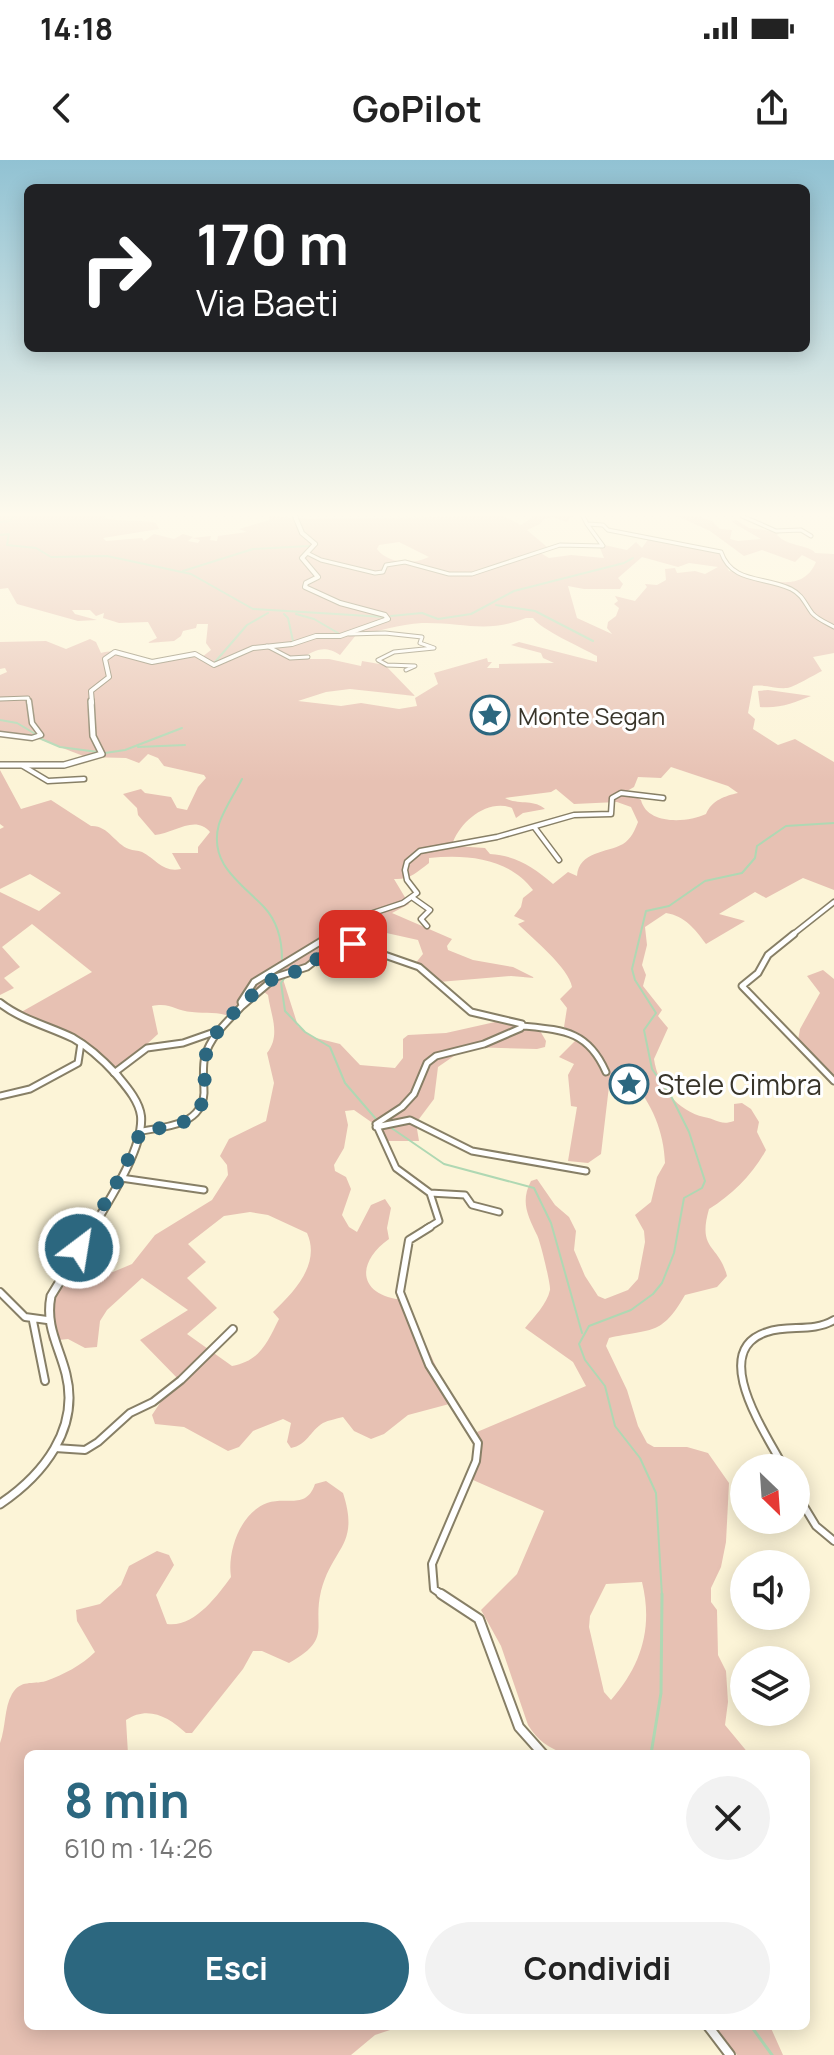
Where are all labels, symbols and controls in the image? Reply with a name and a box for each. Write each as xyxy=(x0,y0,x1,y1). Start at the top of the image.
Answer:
text: 14:18 xyxy=(40,8,113,49)
text: GoPilot xyxy=(352,84,482,133)
icon: back xyxy=(40,86,84,130)
icon: share xyxy=(750,86,794,130)
text: 170 m xyxy=(196,205,349,282)
icon: right xyxy=(64,216,168,320)
text: Via Baeti xyxy=(196,278,339,327)
place icon: Monte Segan xyxy=(469,694,511,736)
place label: Monte Segan xyxy=(518,699,665,732)
pin xyxy=(319,910,387,978)
icon: arrive xyxy=(331,922,375,966)
place icon: Stele Cimbra xyxy=(608,1063,650,1105)
place label: Stele Cimbra xyxy=(657,1065,822,1103)
position arrow xyxy=(37,1206,121,1290)
north arrow xyxy=(730,1454,810,1534)
map controls xyxy=(730,1454,810,1726)
button: sound xyxy=(730,1550,810,1630)
button: layers xyxy=(730,1646,810,1726)
text: 8 min xyxy=(64,1767,190,1832)
button: close xyxy=(686,1776,770,1860)
text: 610 m · 14:26 xyxy=(64,1830,213,1866)
button: Esci xyxy=(64,1922,409,2014)
button: Condividi xyxy=(425,1922,770,2014)

